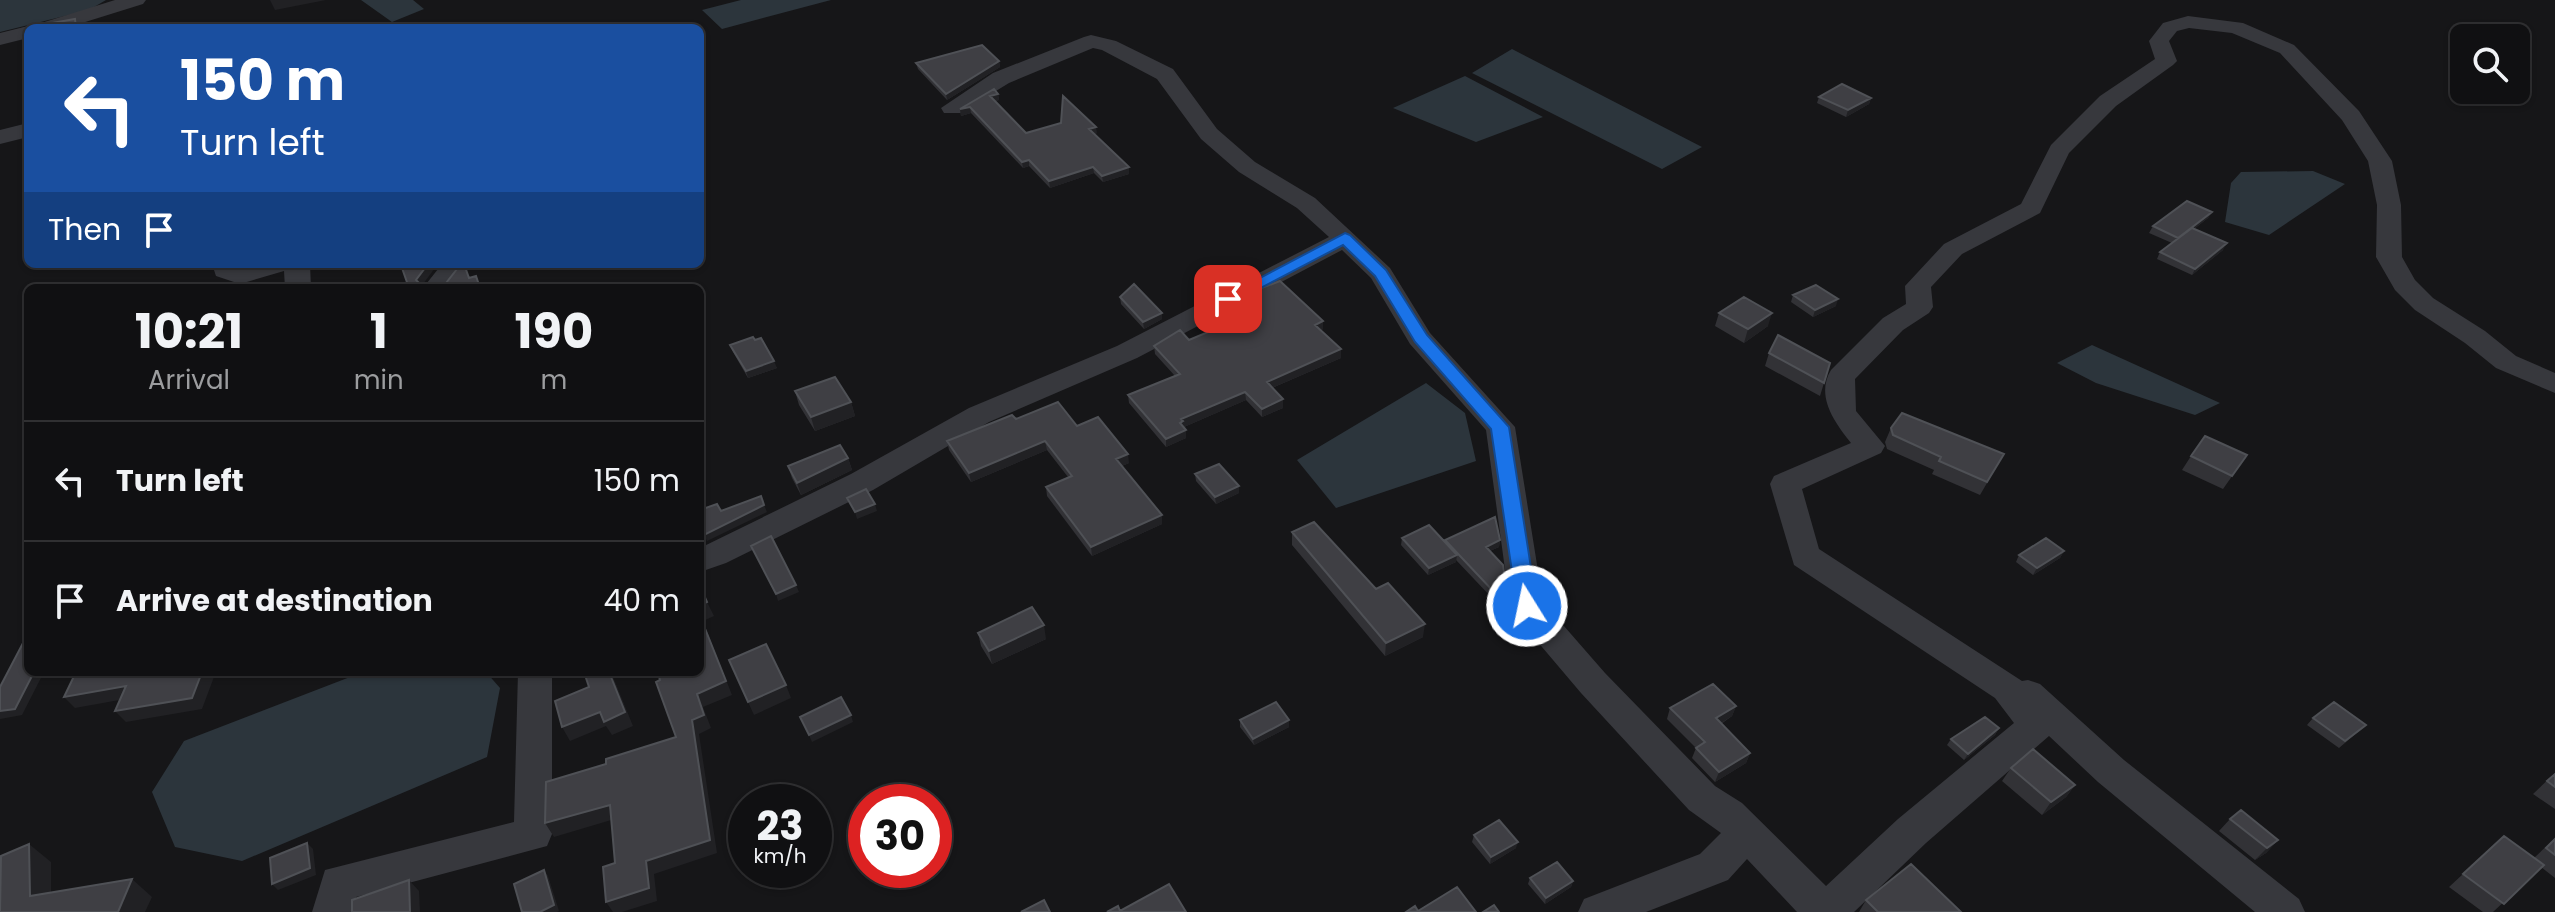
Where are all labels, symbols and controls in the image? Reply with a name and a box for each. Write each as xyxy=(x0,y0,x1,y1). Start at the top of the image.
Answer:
map controls xyxy=(2450,24,2530,104)
button: search xyxy=(2450,24,2530,104)
text: 150 m xyxy=(180,41,345,120)
icon: left xyxy=(48,56,152,160)
text: Turn left xyxy=(180,117,325,168)
text: Then xyxy=(48,208,121,251)
icon: arrive xyxy=(137,208,181,252)
pin xyxy=(1194,265,1262,333)
icon: arrive xyxy=(1206,277,1250,321)
text: 10:21 xyxy=(135,298,243,365)
text: 1 xyxy=(370,298,388,365)
text: 190 xyxy=(514,298,593,365)
text: Arrival xyxy=(148,362,230,398)
text: min xyxy=(354,362,404,398)
text: m xyxy=(540,362,567,398)
icon: left xyxy=(48,459,92,503)
text: Turn left xyxy=(116,459,244,502)
text: 150 m xyxy=(594,459,680,502)
position arrow xyxy=(1485,564,1569,648)
icon: arrive xyxy=(48,579,92,623)
text: Arrive at destination xyxy=(116,579,433,622)
text: 40 m xyxy=(603,579,680,622)
speed limit sign: 30 xyxy=(848,784,952,888)
text: 23 xyxy=(756,798,804,854)
text: km/h xyxy=(753,842,807,870)

